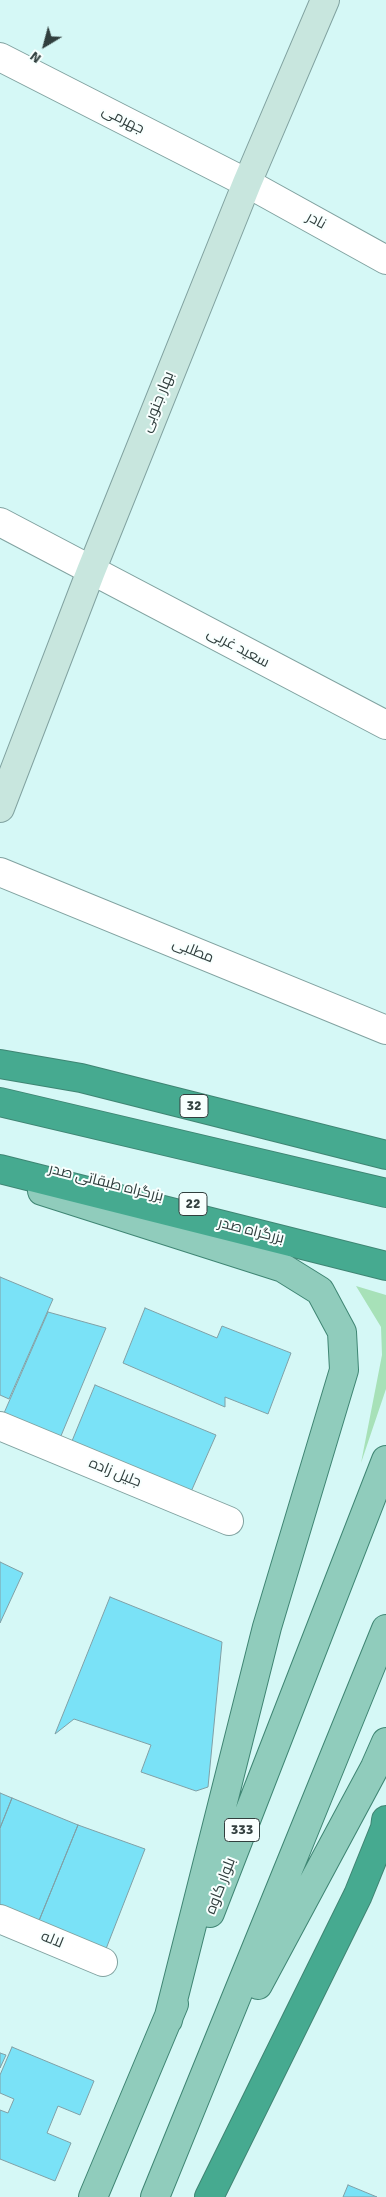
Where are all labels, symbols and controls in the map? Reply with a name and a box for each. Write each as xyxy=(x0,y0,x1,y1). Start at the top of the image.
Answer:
north arrow xyxy=(20,20,70,70)
text: N xyxy=(27,48,45,67)
street label: جهرمی xyxy=(99,102,147,138)
street label: نادر xyxy=(303,208,329,234)
street label: بهار جنوبی xyxy=(138,369,178,435)
street label: سعید غربی xyxy=(204,624,272,672)
street label: مطلبی xyxy=(170,935,216,967)
road number: 32 xyxy=(180,1094,208,1118)
street label: بزرگراه طبقاتی صدر xyxy=(47,1160,165,1206)
road number: 22 xyxy=(179,1192,207,1216)
street label: بزرگراه صدر xyxy=(216,1214,286,1248)
street label: جلیل زاده xyxy=(86,1454,144,1492)
road number: 333 xyxy=(224,1818,260,1842)
street label: بلوار کاوه xyxy=(202,1855,240,1917)
street label: لاله xyxy=(38,1927,66,1953)

